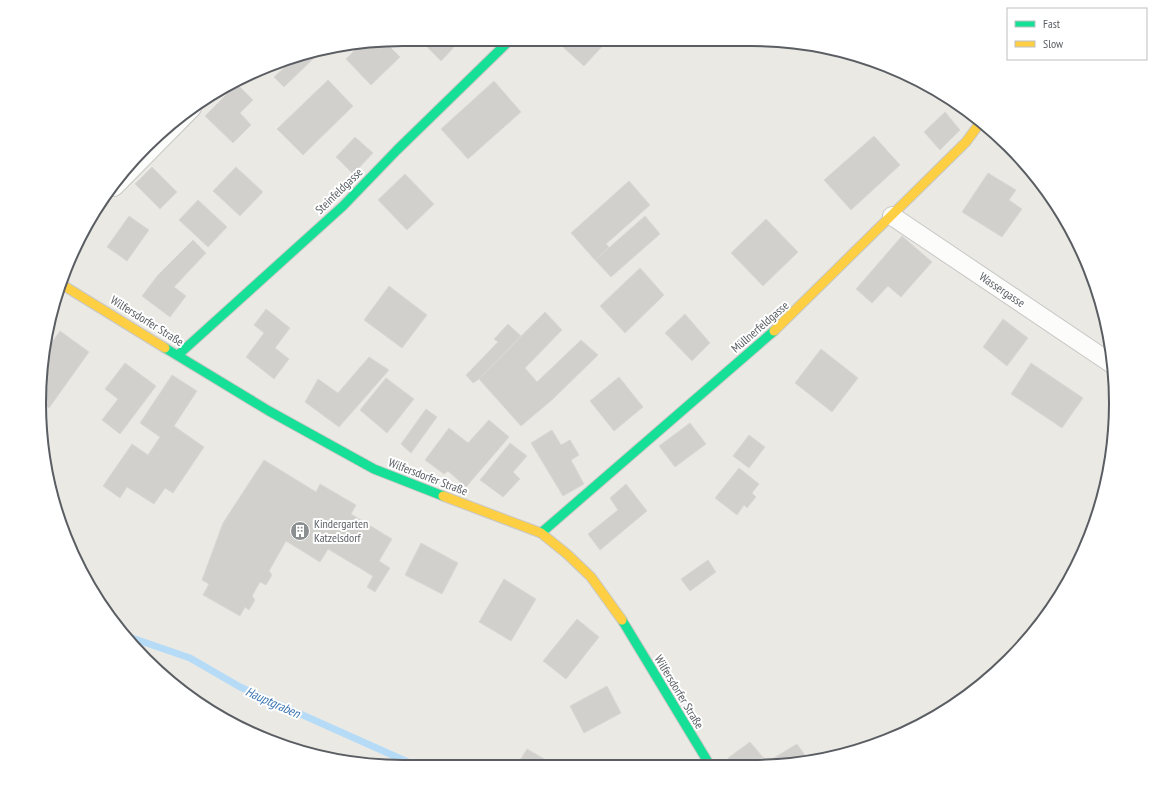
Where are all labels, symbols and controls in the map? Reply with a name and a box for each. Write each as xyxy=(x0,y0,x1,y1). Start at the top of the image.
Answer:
legend xyxy=(1007,8,1147,60)
text: Fast xyxy=(1043,16,1061,31)
text: Slow xyxy=(1043,36,1064,51)
street label: Steinfeldgasse xyxy=(312,164,366,217)
street label: Wassergasse xyxy=(977,269,1028,310)
street label: Wilfersdorfer Straße xyxy=(108,292,187,349)
street label: Müllnerfeldgasse xyxy=(728,298,791,356)
street label: Wilfersdorfer Straße xyxy=(386,455,470,499)
place label: Kindergarten Katzelsdorf xyxy=(314,516,368,545)
building icon: Kindergarten Katzelsdorf xyxy=(289,520,311,542)
street label: Wilfersdorfer Straße xyxy=(651,652,707,731)
water label: Hauptgraben xyxy=(243,683,304,723)

